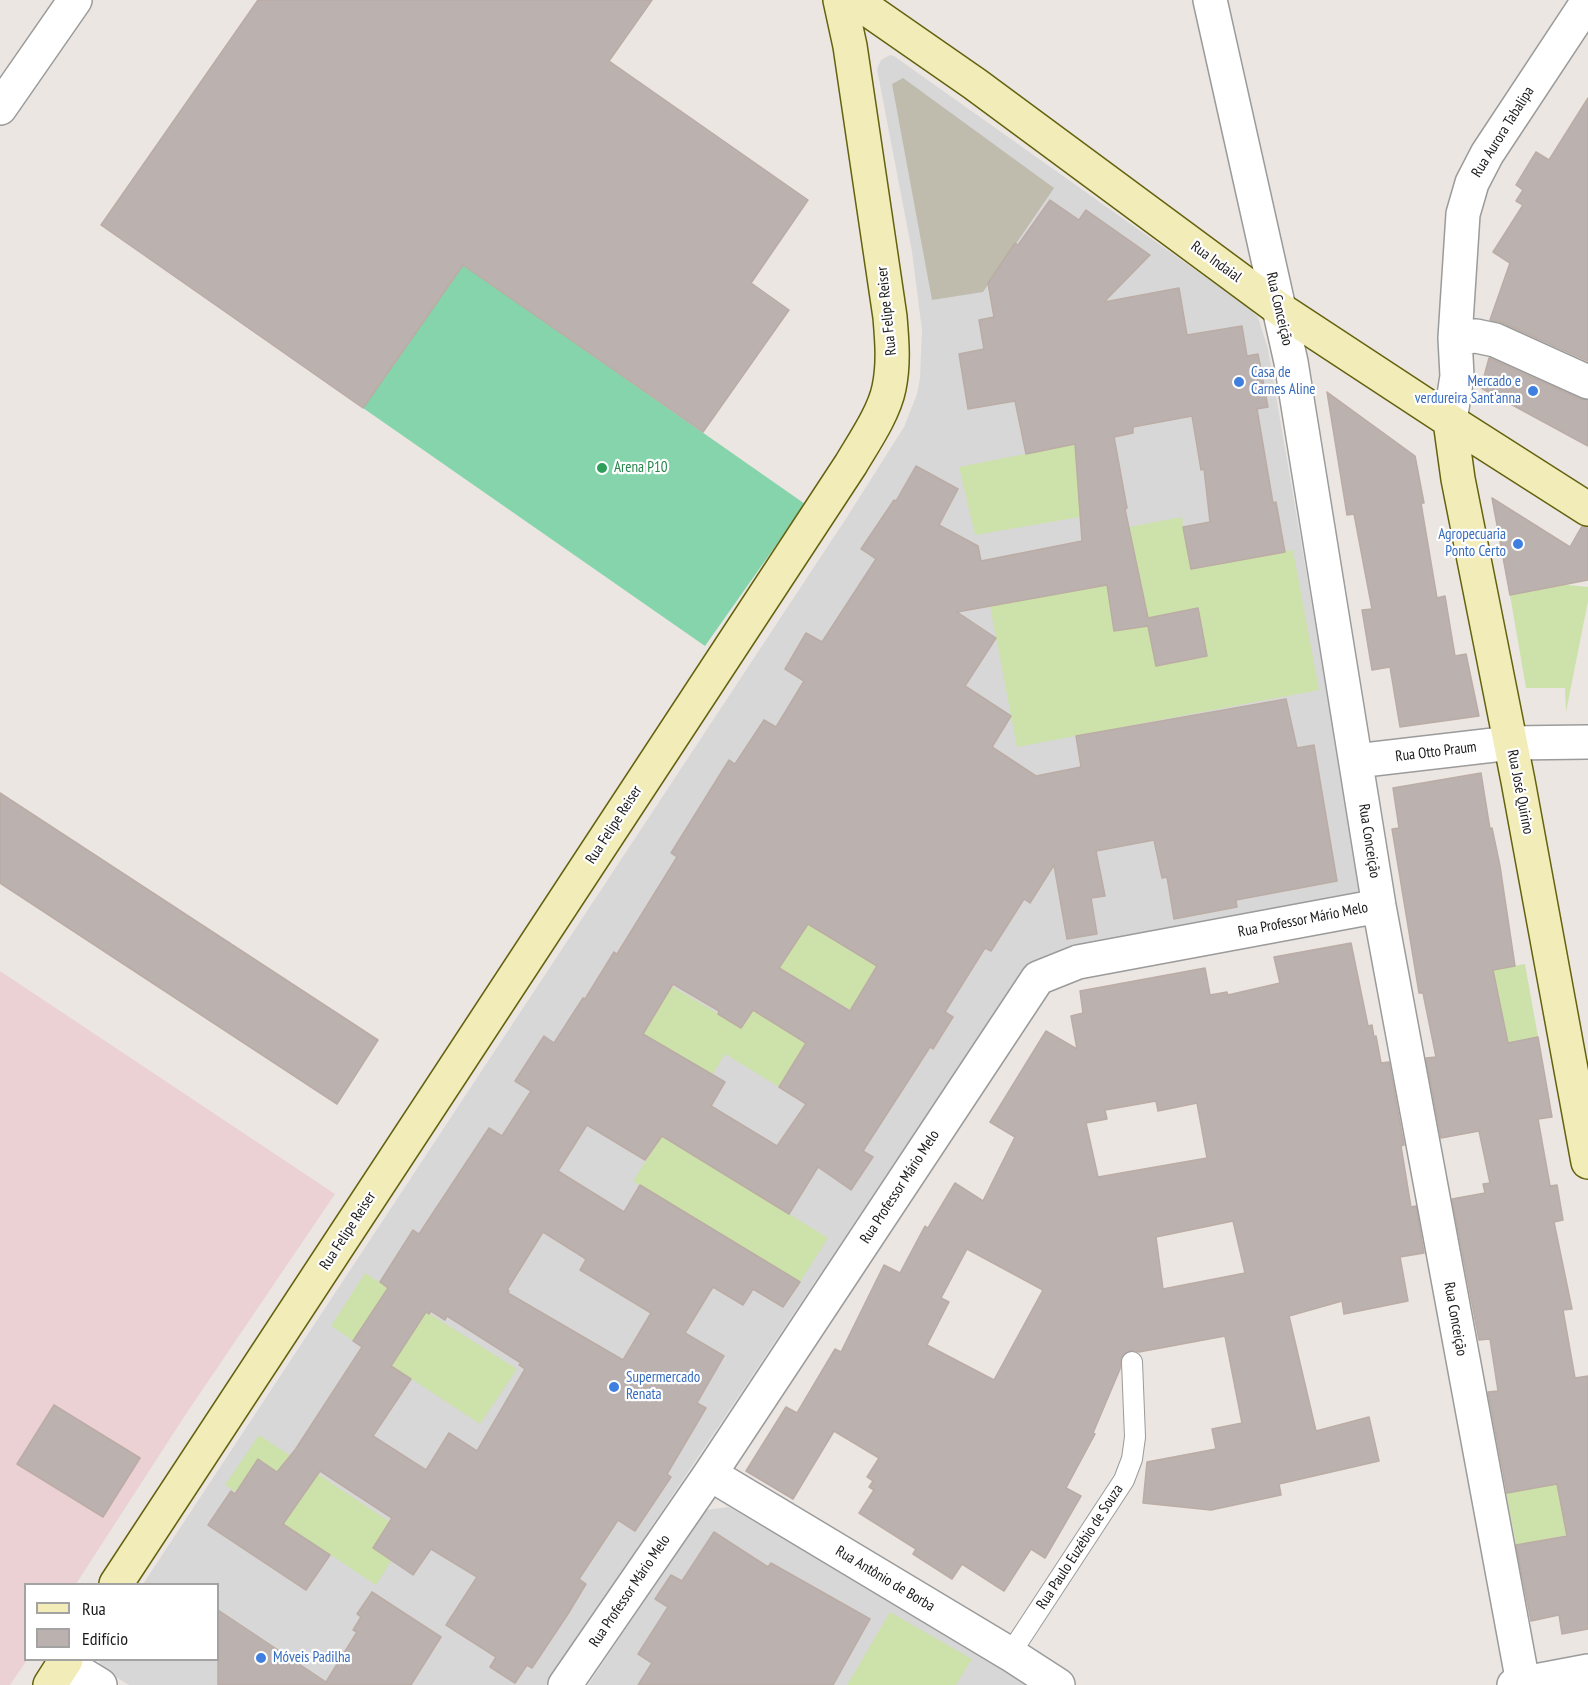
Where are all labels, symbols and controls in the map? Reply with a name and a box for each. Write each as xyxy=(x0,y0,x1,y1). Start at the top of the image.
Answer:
street label: Rua Aurora Tabalipa xyxy=(1468,83,1538,181)
street label: Rua Indaial xyxy=(1187,238,1245,286)
street label: Rua Felipe Reiser xyxy=(873,266,901,356)
street label: Rua Conceição xyxy=(1262,271,1296,347)
place label: Casa de Carnes Aline xyxy=(1251,364,1315,399)
place label: Mercado e verdureira Sant'anna xyxy=(1415,373,1521,408)
marker: Casa de Carnes Aline xyxy=(1232,375,1246,389)
marker: Mercado e verdureira Sant'anna xyxy=(1526,384,1540,398)
place label: Arena P10 xyxy=(614,459,667,477)
marker: Arena P10 xyxy=(595,461,609,475)
place label: Agropecuaria Ponto Certo xyxy=(1438,526,1506,561)
marker: Agropecuaria Ponto Certo xyxy=(1511,537,1525,551)
street label: Rua Otto Praum xyxy=(1394,738,1478,766)
street label: Rua José Quirino xyxy=(1503,748,1537,836)
street label: Rua Felipe Reiser xyxy=(582,783,646,867)
street label: Rua Conceição xyxy=(1354,803,1384,879)
street label: Rua Professor Mário Melo xyxy=(1237,899,1369,941)
street label: Rua Professor Mário Melo xyxy=(857,1127,943,1247)
street label: Rua Felipe Reiser xyxy=(316,1189,380,1273)
street label: Rua Conceição xyxy=(1440,1281,1470,1357)
place label: Supermercado Renata xyxy=(626,1369,700,1404)
marker: Supermercado Renata xyxy=(607,1380,621,1394)
street label: Rua Paulo Euzébio de Souza xyxy=(1033,1481,1127,1613)
street label: Rua Professor Mário Melo xyxy=(586,1531,674,1651)
street label: Rua Antônio de Borba xyxy=(832,1542,938,1616)
legend xyxy=(24,1583,219,1661)
text: Rua xyxy=(82,1597,106,1620)
text: Edifício xyxy=(82,1627,128,1650)
place label: Móveis Padilha xyxy=(273,1649,351,1667)
marker: Móveis Padilha xyxy=(254,1651,268,1665)

